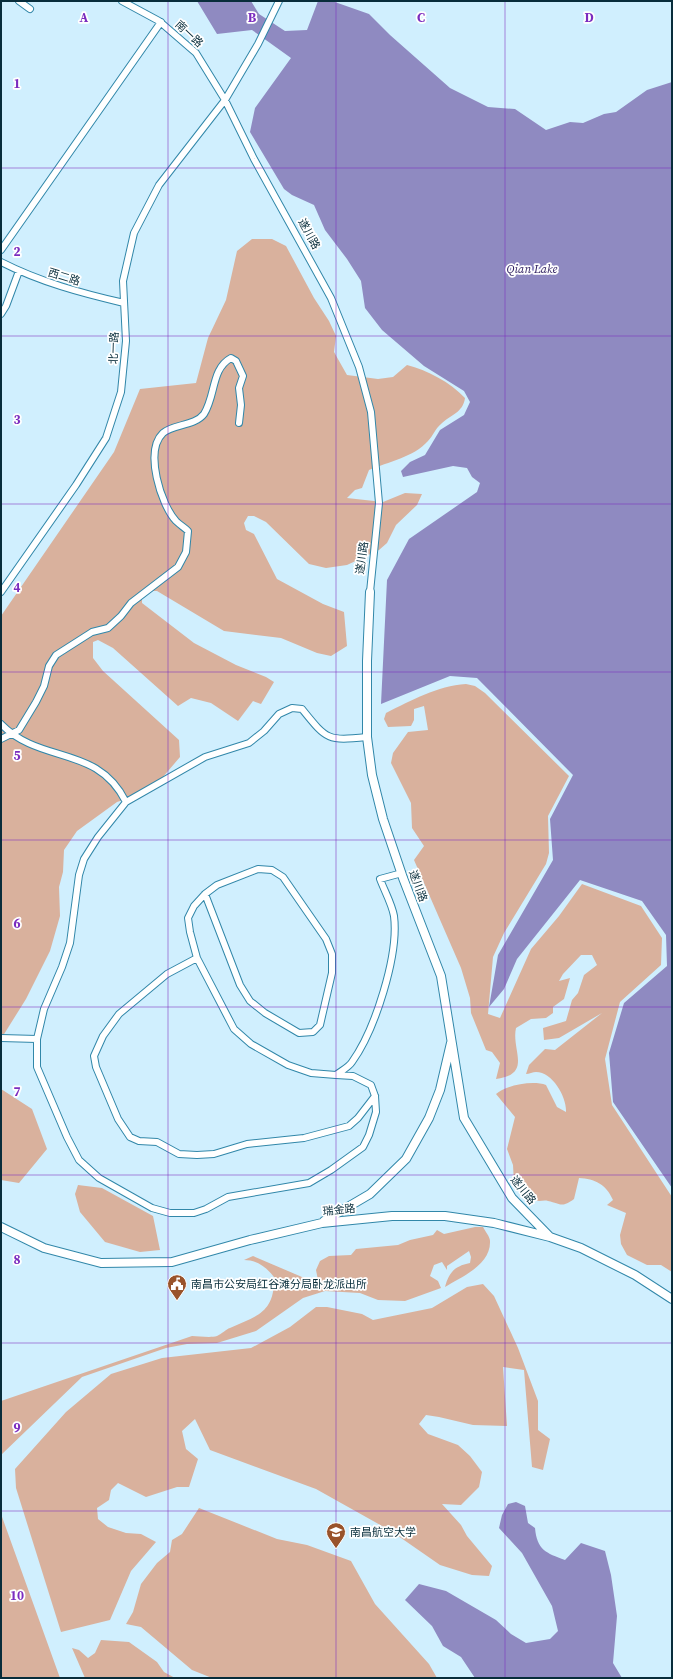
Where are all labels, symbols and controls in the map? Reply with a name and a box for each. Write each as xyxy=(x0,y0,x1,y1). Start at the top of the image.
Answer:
text: A xyxy=(80,9,89,26)
text: B xyxy=(248,9,257,26)
text: C xyxy=(417,9,425,26)
text: D xyxy=(584,9,594,26)
street label: 南一路 xyxy=(172,17,206,51)
text: 1 xyxy=(13,75,21,92)
street label: 遂川路 xyxy=(294,216,324,252)
text: 2 xyxy=(13,243,21,260)
water label: Qian Lake xyxy=(507,261,558,277)
street label: 西二路 xyxy=(46,265,82,289)
street label: 北一路 xyxy=(106,331,122,365)
text: 3 xyxy=(13,411,21,428)
street label: 遂川路 xyxy=(352,541,372,575)
text: 4 xyxy=(13,579,21,596)
text: 5 xyxy=(13,747,21,764)
street label: 遂川路 xyxy=(405,868,431,904)
text: 6 xyxy=(13,915,21,932)
text: 7 xyxy=(13,1083,21,1100)
street label: 遂川路 xyxy=(507,1172,539,1208)
street label: 瑞金路 xyxy=(322,1201,356,1219)
text: 8 xyxy=(13,1251,21,1268)
public building icon: 南昌市公安局红谷滩分局卧龙派出所 xyxy=(166,1273,188,1301)
place label: 南昌市公安局红谷滩分局卧龙派出所 xyxy=(191,1277,367,1292)
text: 9 xyxy=(13,1419,21,1436)
school or university icon: 南昌航空大学 xyxy=(325,1521,347,1549)
place label: 南昌航空大学 xyxy=(350,1525,416,1540)
text: 10 xyxy=(10,1587,24,1604)

